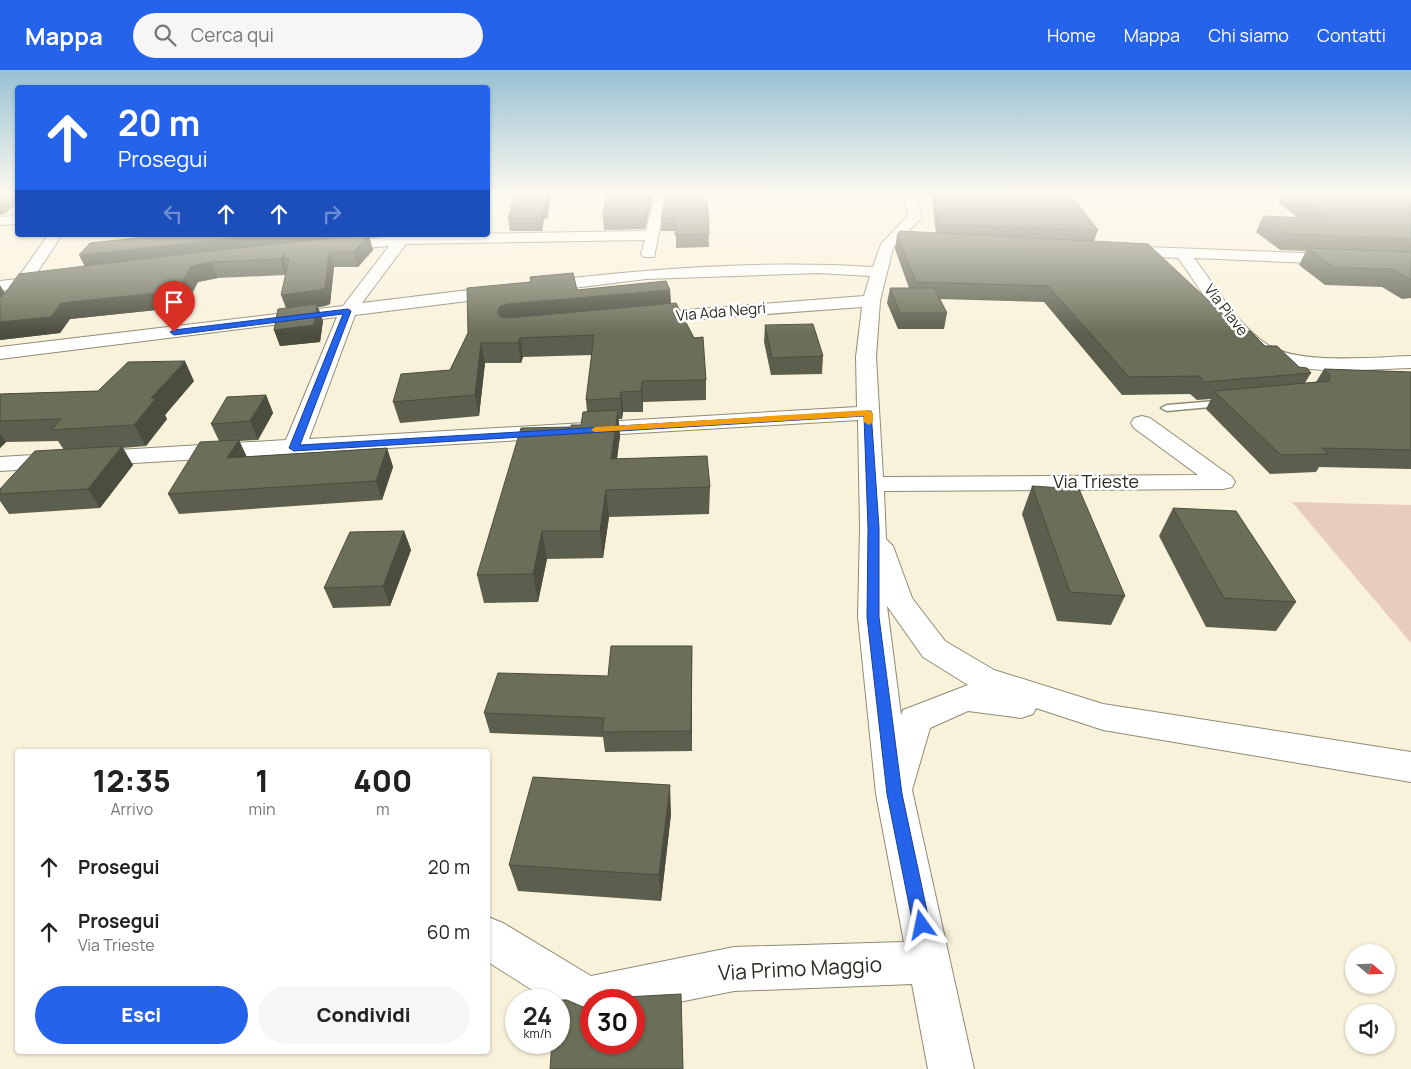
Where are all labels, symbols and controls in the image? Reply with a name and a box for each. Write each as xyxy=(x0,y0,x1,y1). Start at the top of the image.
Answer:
search box xyxy=(133,13,483,58)
text: Mappa xyxy=(25,19,103,52)
icon: search xyxy=(151,21,179,49)
text: Cerca qui xyxy=(191,22,274,48)
text: Home xyxy=(1047,23,1096,47)
text: Mappa xyxy=(1124,23,1180,47)
text: Chi siamo xyxy=(1208,23,1289,47)
text: Contatti xyxy=(1317,23,1386,47)
text: 20 m xyxy=(118,99,200,147)
icon: ahead xyxy=(35,105,100,170)
text: Prosegui xyxy=(118,144,208,174)
icon: left xyxy=(159,200,187,228)
icon: ahead xyxy=(212,200,240,228)
icon: ahead xyxy=(265,200,293,228)
icon: right xyxy=(318,200,346,228)
street label: Via Piave xyxy=(1200,279,1253,340)
pin xyxy=(153,281,195,332)
icon: arrive xyxy=(160,288,188,316)
street label: Via Ada Negri xyxy=(675,297,767,326)
street label: Via Trieste xyxy=(1053,469,1139,493)
text: 12:35 xyxy=(93,760,171,801)
text: 1 xyxy=(255,760,269,801)
text: 400 xyxy=(353,760,412,801)
text: Arrivo xyxy=(110,798,153,820)
text: min xyxy=(249,798,275,820)
text: m xyxy=(376,798,389,820)
icon: ahead xyxy=(35,853,63,881)
text: Prosegui xyxy=(78,854,160,880)
text: 20 m xyxy=(428,854,470,880)
position arrow xyxy=(895,898,947,950)
text: Prosegui xyxy=(78,908,160,934)
icon: ahead xyxy=(35,918,63,946)
text: 60 m xyxy=(427,919,470,945)
text: Via Trieste xyxy=(78,934,155,956)
north arrow xyxy=(1345,944,1395,994)
map controls xyxy=(1345,944,1395,1054)
street label: Via Primo Maggio xyxy=(717,950,883,986)
button: Esci xyxy=(35,986,248,1044)
button: Condividi xyxy=(258,986,470,1044)
speed limit sign: 30 xyxy=(580,989,645,1054)
text: 24 xyxy=(523,998,552,1033)
button: sound xyxy=(1345,1004,1395,1054)
text: km/h xyxy=(524,1025,551,1042)

